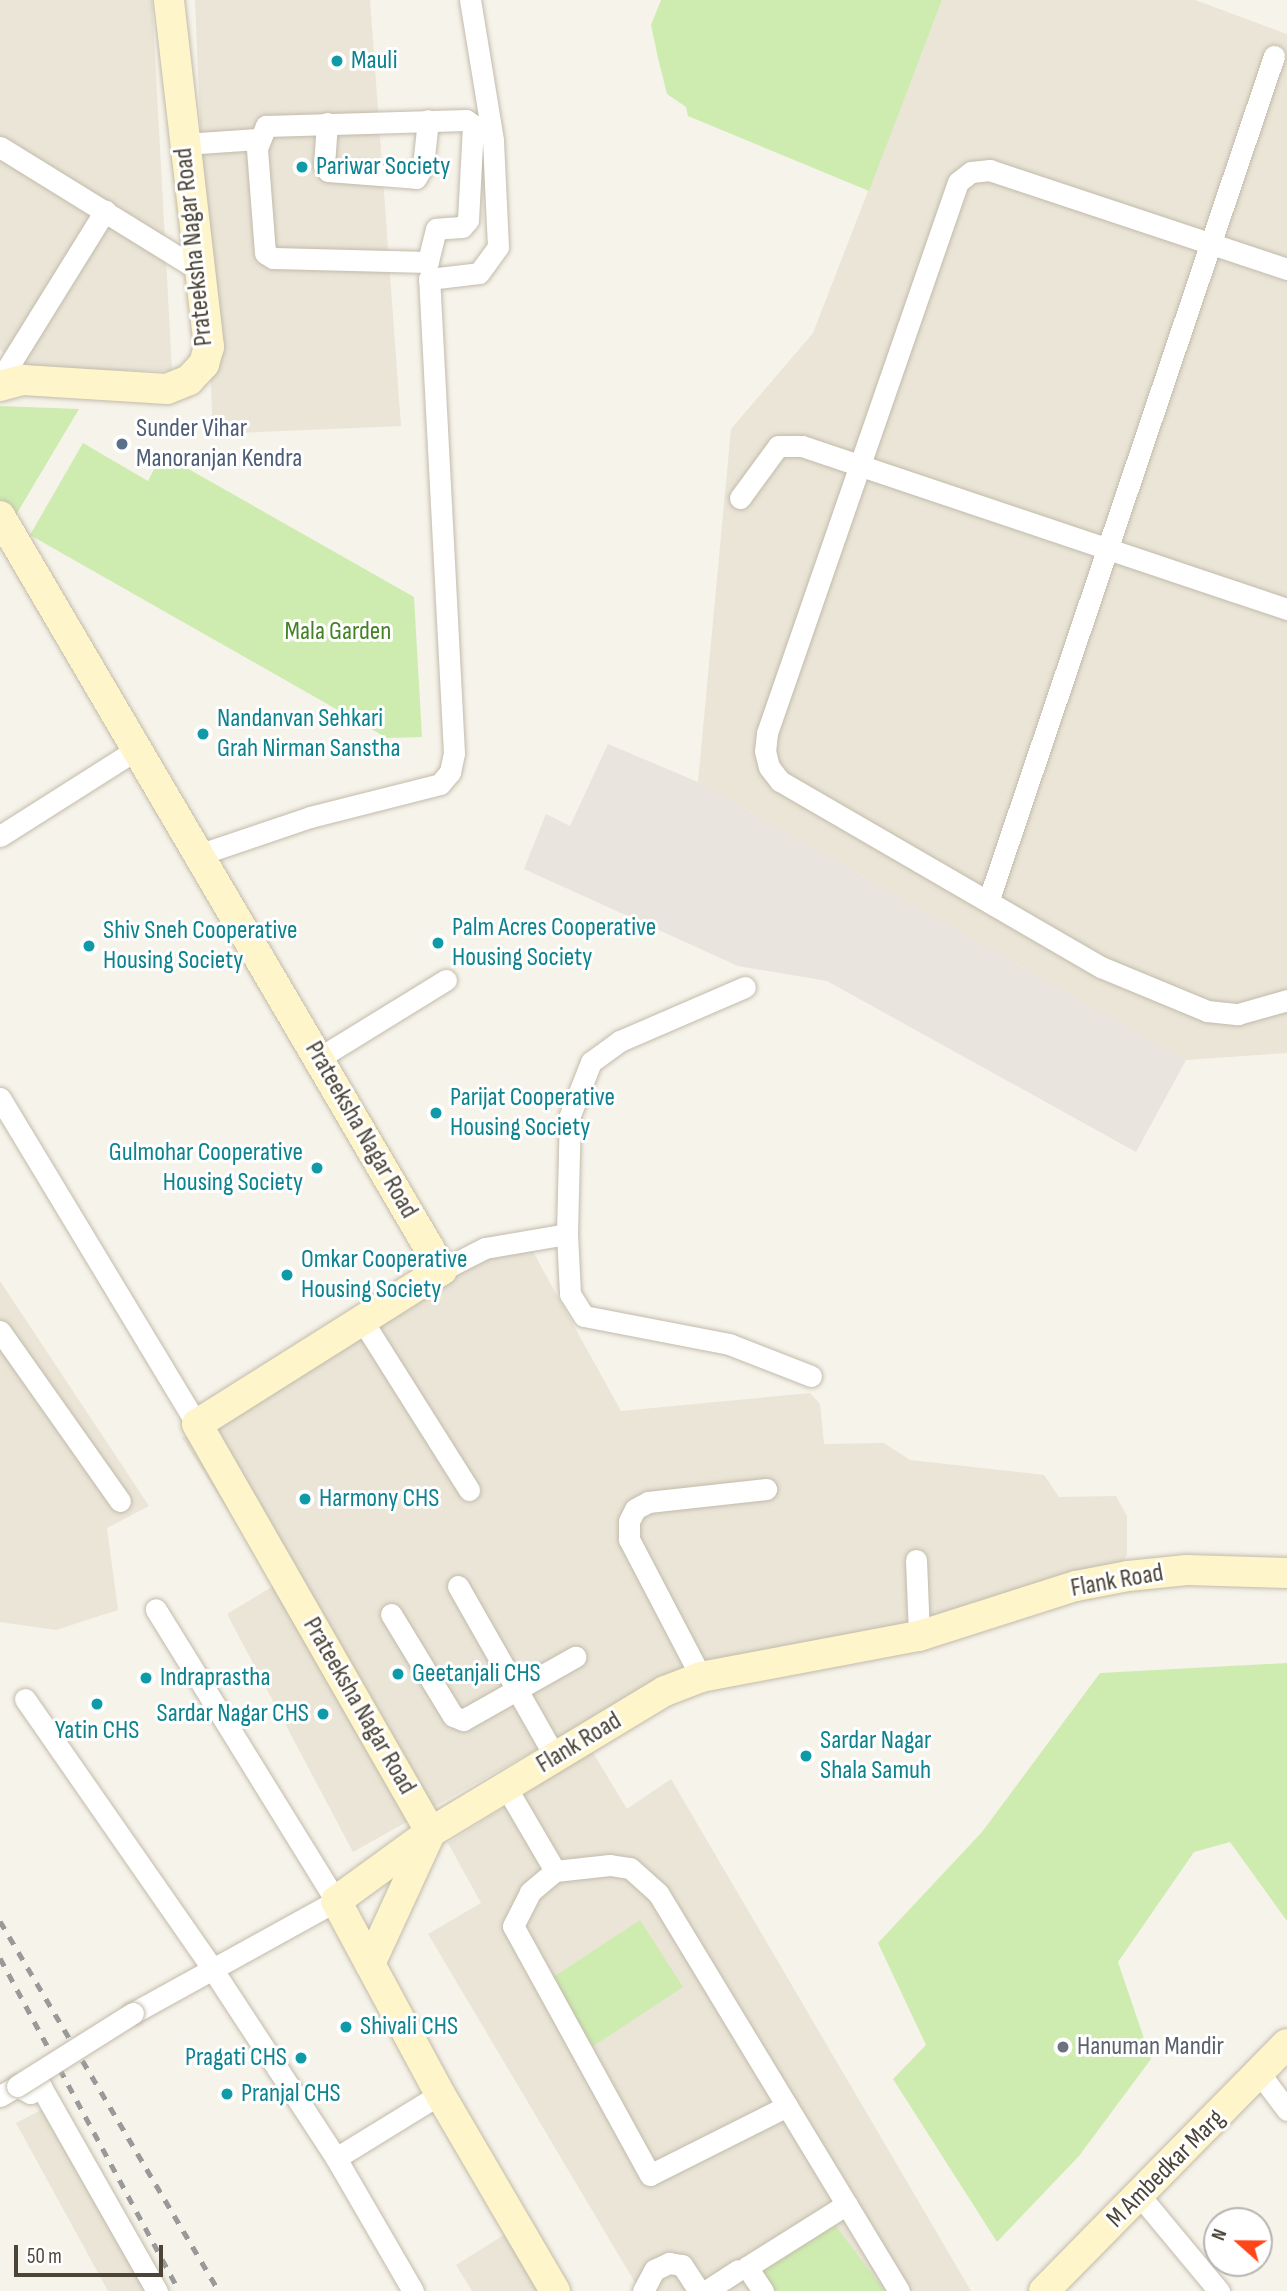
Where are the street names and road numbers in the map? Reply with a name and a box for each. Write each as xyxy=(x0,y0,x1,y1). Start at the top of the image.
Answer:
street label: Prateeksha Nagar Road xyxy=(168,146,220,348)
street label: Prateeksha Nagar Road xyxy=(298,1036,424,1224)
street label: Flank Road xyxy=(1068,1558,1166,1604)
street label: Prateeksha Nagar Road xyxy=(296,1612,422,1800)
street label: Flank Road xyxy=(531,1706,627,1780)
street label: M Ambedkar Marg xyxy=(1100,2103,1232,2235)

